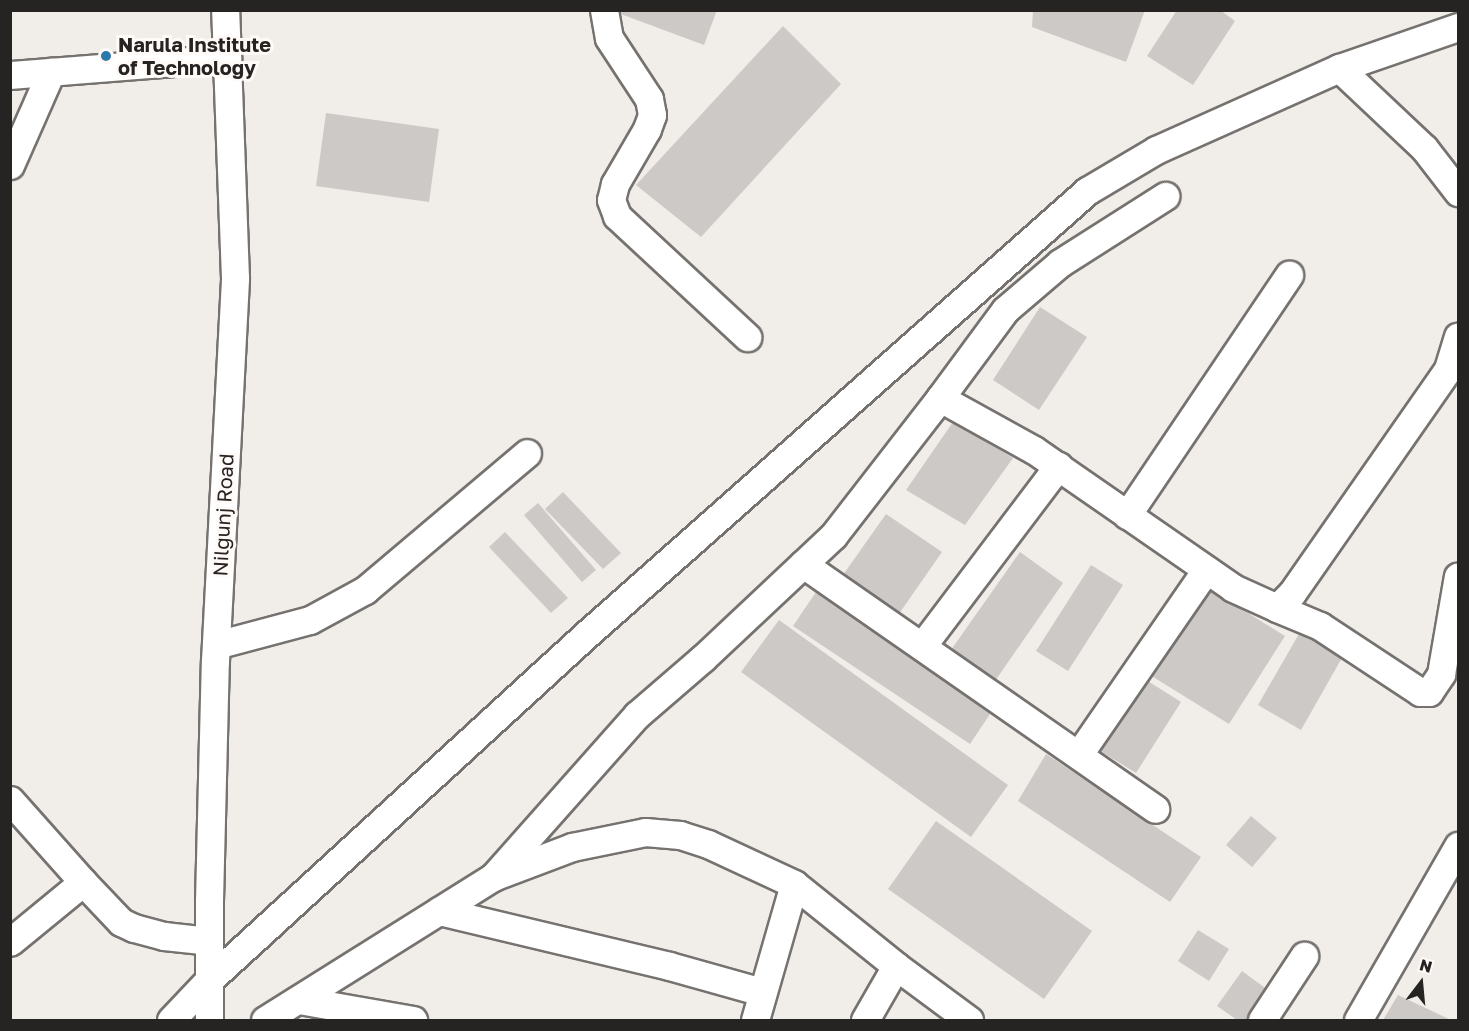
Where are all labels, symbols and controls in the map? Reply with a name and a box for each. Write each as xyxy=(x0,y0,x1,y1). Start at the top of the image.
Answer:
place label: Narula Institute of Technology xyxy=(118,33,271,80)
marker: Narula Institute of Technology xyxy=(99,49,113,63)
street label: Nilgunj Road xyxy=(208,453,238,577)
north arrow xyxy=(1391,953,1451,1013)
text: N xyxy=(1417,954,1435,977)

